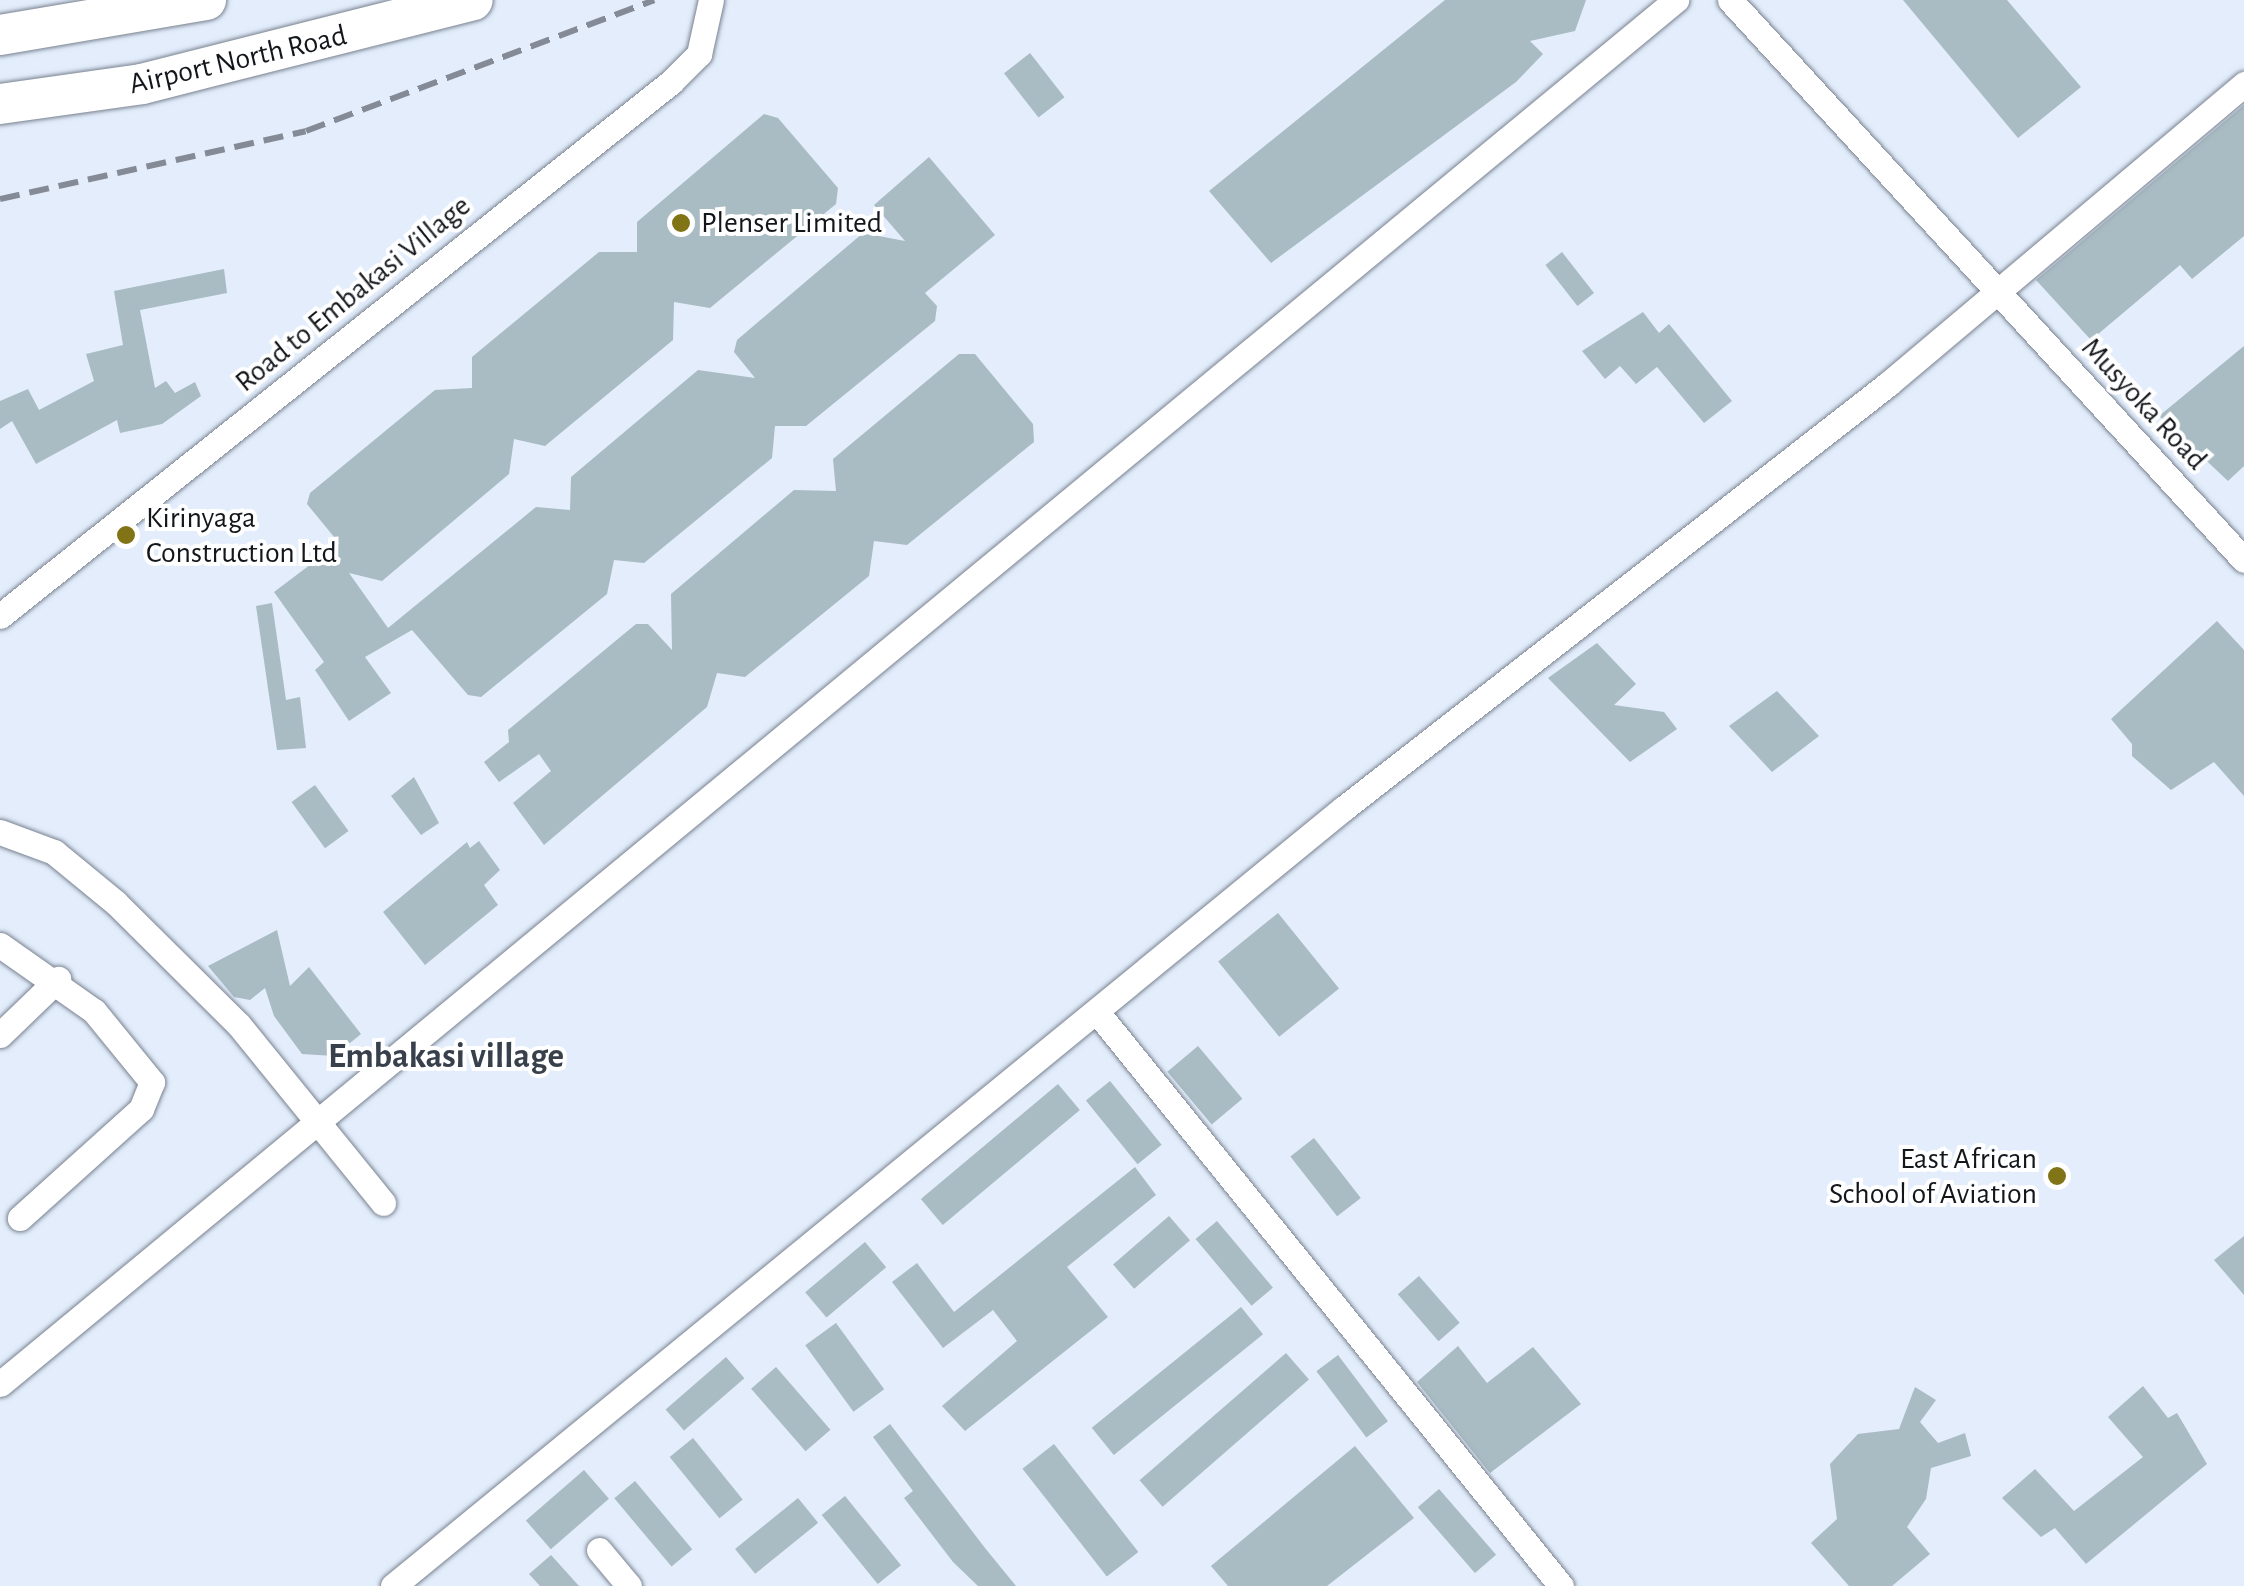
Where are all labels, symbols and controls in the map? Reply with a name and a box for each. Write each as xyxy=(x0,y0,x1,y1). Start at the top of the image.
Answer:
street label: Airport North Road xyxy=(126,17,350,103)
street label: Road to Embakasi Village xyxy=(228,188,478,400)
place label: Plenser Limited xyxy=(701,205,882,241)
marker: Plenser Limited xyxy=(670,212,692,234)
street label: Musyoka Road xyxy=(2073,330,2215,478)
place label: Kirinyaga Construction Ltd xyxy=(146,500,337,570)
marker: Kirinyaga Construction Ltd xyxy=(115,524,137,546)
district label: Embakasi village xyxy=(328,1036,564,1078)
place label: East African School of Aviation xyxy=(1829,1141,2037,1212)
marker: East African School of Aviation xyxy=(2046,1165,2068,1187)

